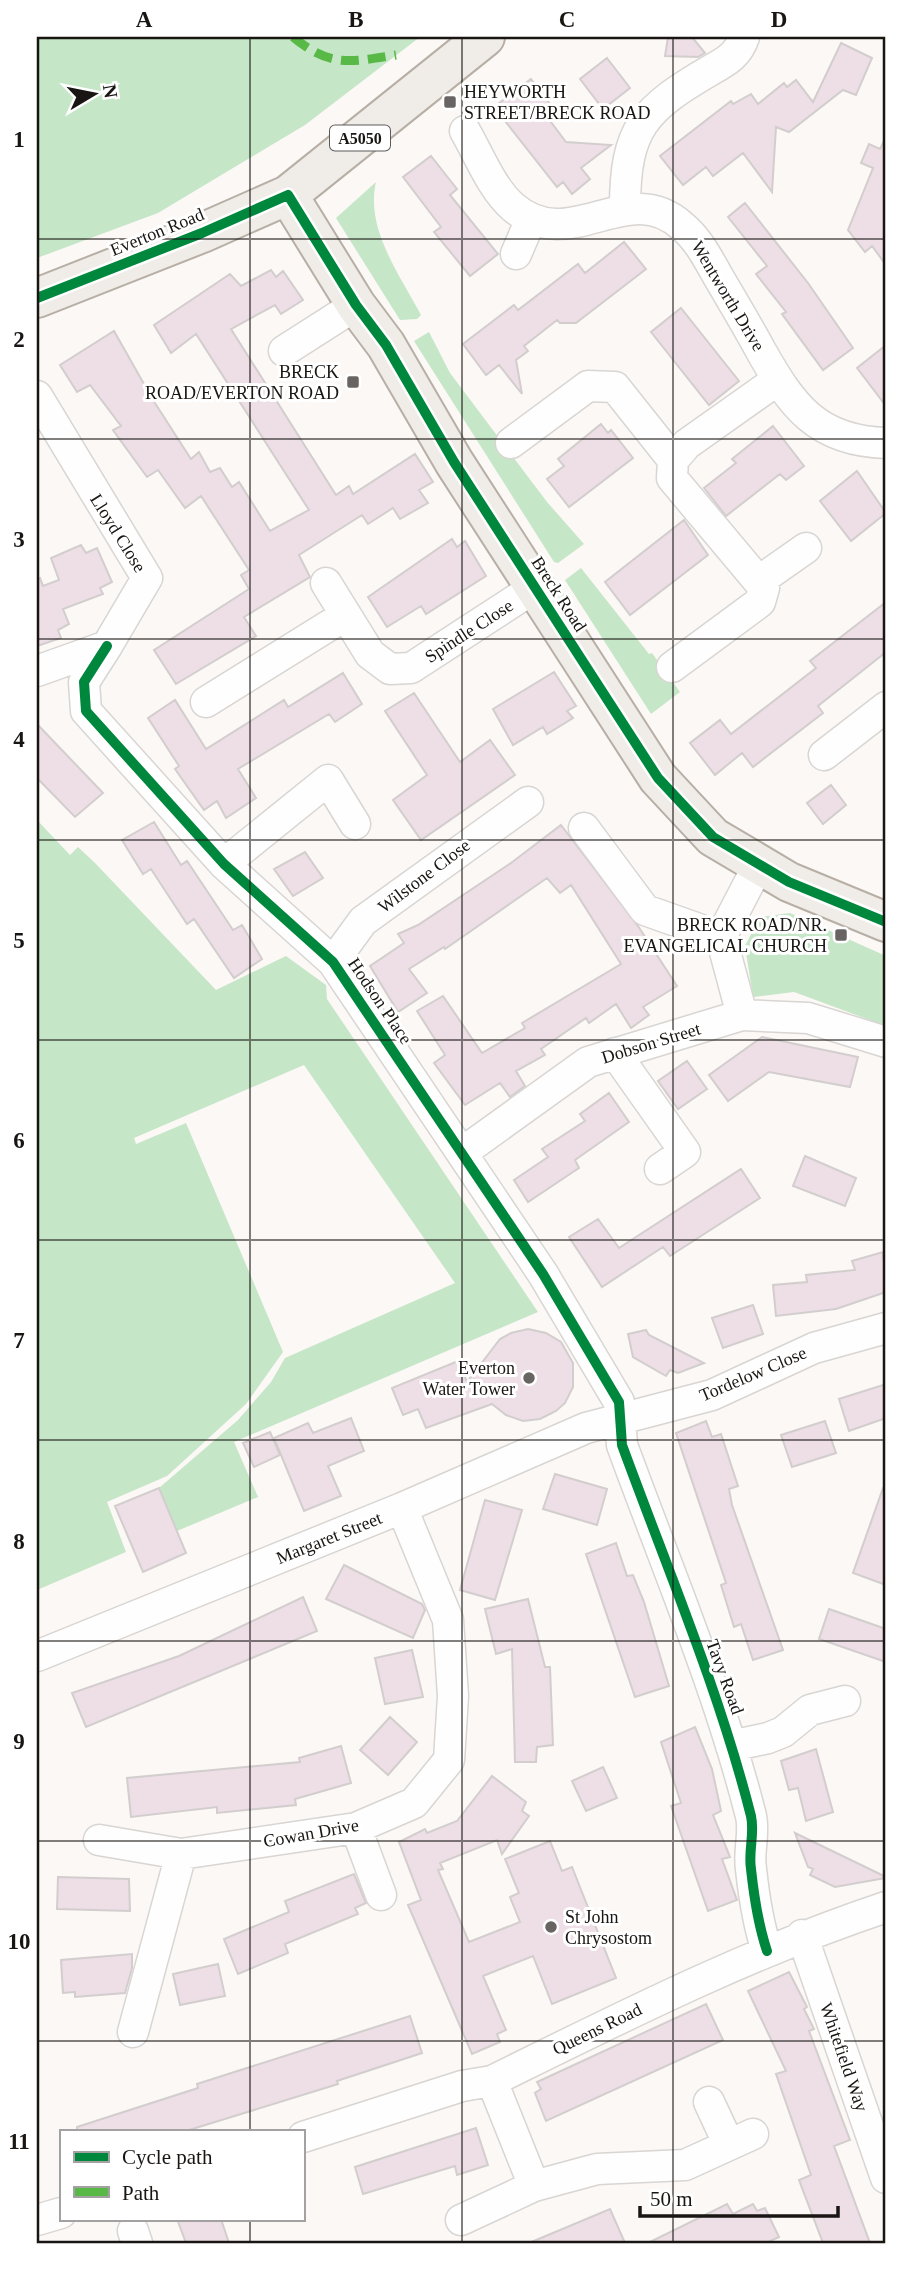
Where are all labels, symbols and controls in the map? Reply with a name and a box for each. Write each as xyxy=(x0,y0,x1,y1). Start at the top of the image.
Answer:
text: A xyxy=(136,7,153,32)
text: B xyxy=(348,7,364,32)
text: C xyxy=(559,7,575,32)
text: D xyxy=(771,7,787,32)
north arrow xyxy=(60,60,130,130)
place label: HEYWORTH STREET/BRECK ROAD xyxy=(464,82,651,123)
text: N xyxy=(99,83,122,100)
marker: HEYWORTH STREET/BRECK ROAD xyxy=(442,94,458,110)
road number: A5050 xyxy=(330,126,390,150)
text: 1 xyxy=(13,127,25,152)
street label: Everton Road xyxy=(107,204,207,260)
street label: Wentworth Drive xyxy=(687,237,769,355)
text: 2 xyxy=(13,327,25,352)
place label: BRECK ROAD/EVERTON ROAD xyxy=(145,362,339,403)
marker: BRECK ROAD/EVERTON ROAD xyxy=(345,374,361,390)
street label: Lloyd Close xyxy=(86,490,150,576)
text: 3 xyxy=(13,527,25,552)
street label: Breck Road xyxy=(527,553,591,635)
street label: Spindle Close xyxy=(421,595,517,667)
text: 4 xyxy=(13,727,25,752)
street label: Wilstone Close xyxy=(374,835,474,917)
place label: BRECK ROAD/NR. EVANGELICAL CHURCH xyxy=(623,915,827,956)
marker: BRECK ROAD/NR. EVANGELICAL CHURCH xyxy=(833,927,849,943)
text: 5 xyxy=(13,928,25,953)
street label: Hodson Place xyxy=(344,954,416,1048)
street label: Dobson Street xyxy=(599,1018,703,1068)
text: 6 xyxy=(13,1128,25,1153)
text: 7 xyxy=(13,1328,25,1353)
street label: Tordelow Close xyxy=(697,1342,809,1406)
place label: Everton Water Tower xyxy=(423,1358,515,1399)
marker: Everton Water Tower xyxy=(521,1370,537,1386)
street label: Margaret Street xyxy=(273,1508,385,1568)
text: 8 xyxy=(13,1529,25,1554)
street label: Tavy Road xyxy=(702,1637,748,1717)
text: 9 xyxy=(13,1729,25,1754)
street label: Cowan Drive xyxy=(262,1815,360,1851)
place label: St John Chrysostom xyxy=(565,1907,652,1948)
marker: St John Chrysostom xyxy=(543,1919,559,1935)
text: 10 xyxy=(8,1929,31,1954)
street label: Queens Road xyxy=(549,1999,645,2059)
street label: Whitefield Way xyxy=(816,2000,872,2114)
text: 11 xyxy=(8,2129,30,2154)
legend xyxy=(60,2130,304,2220)
text: Cycle path xyxy=(122,2145,213,2169)
scale bar xyxy=(640,2175,837,2219)
text: Path xyxy=(122,2181,160,2205)
text: 50 m xyxy=(650,2187,693,2211)

